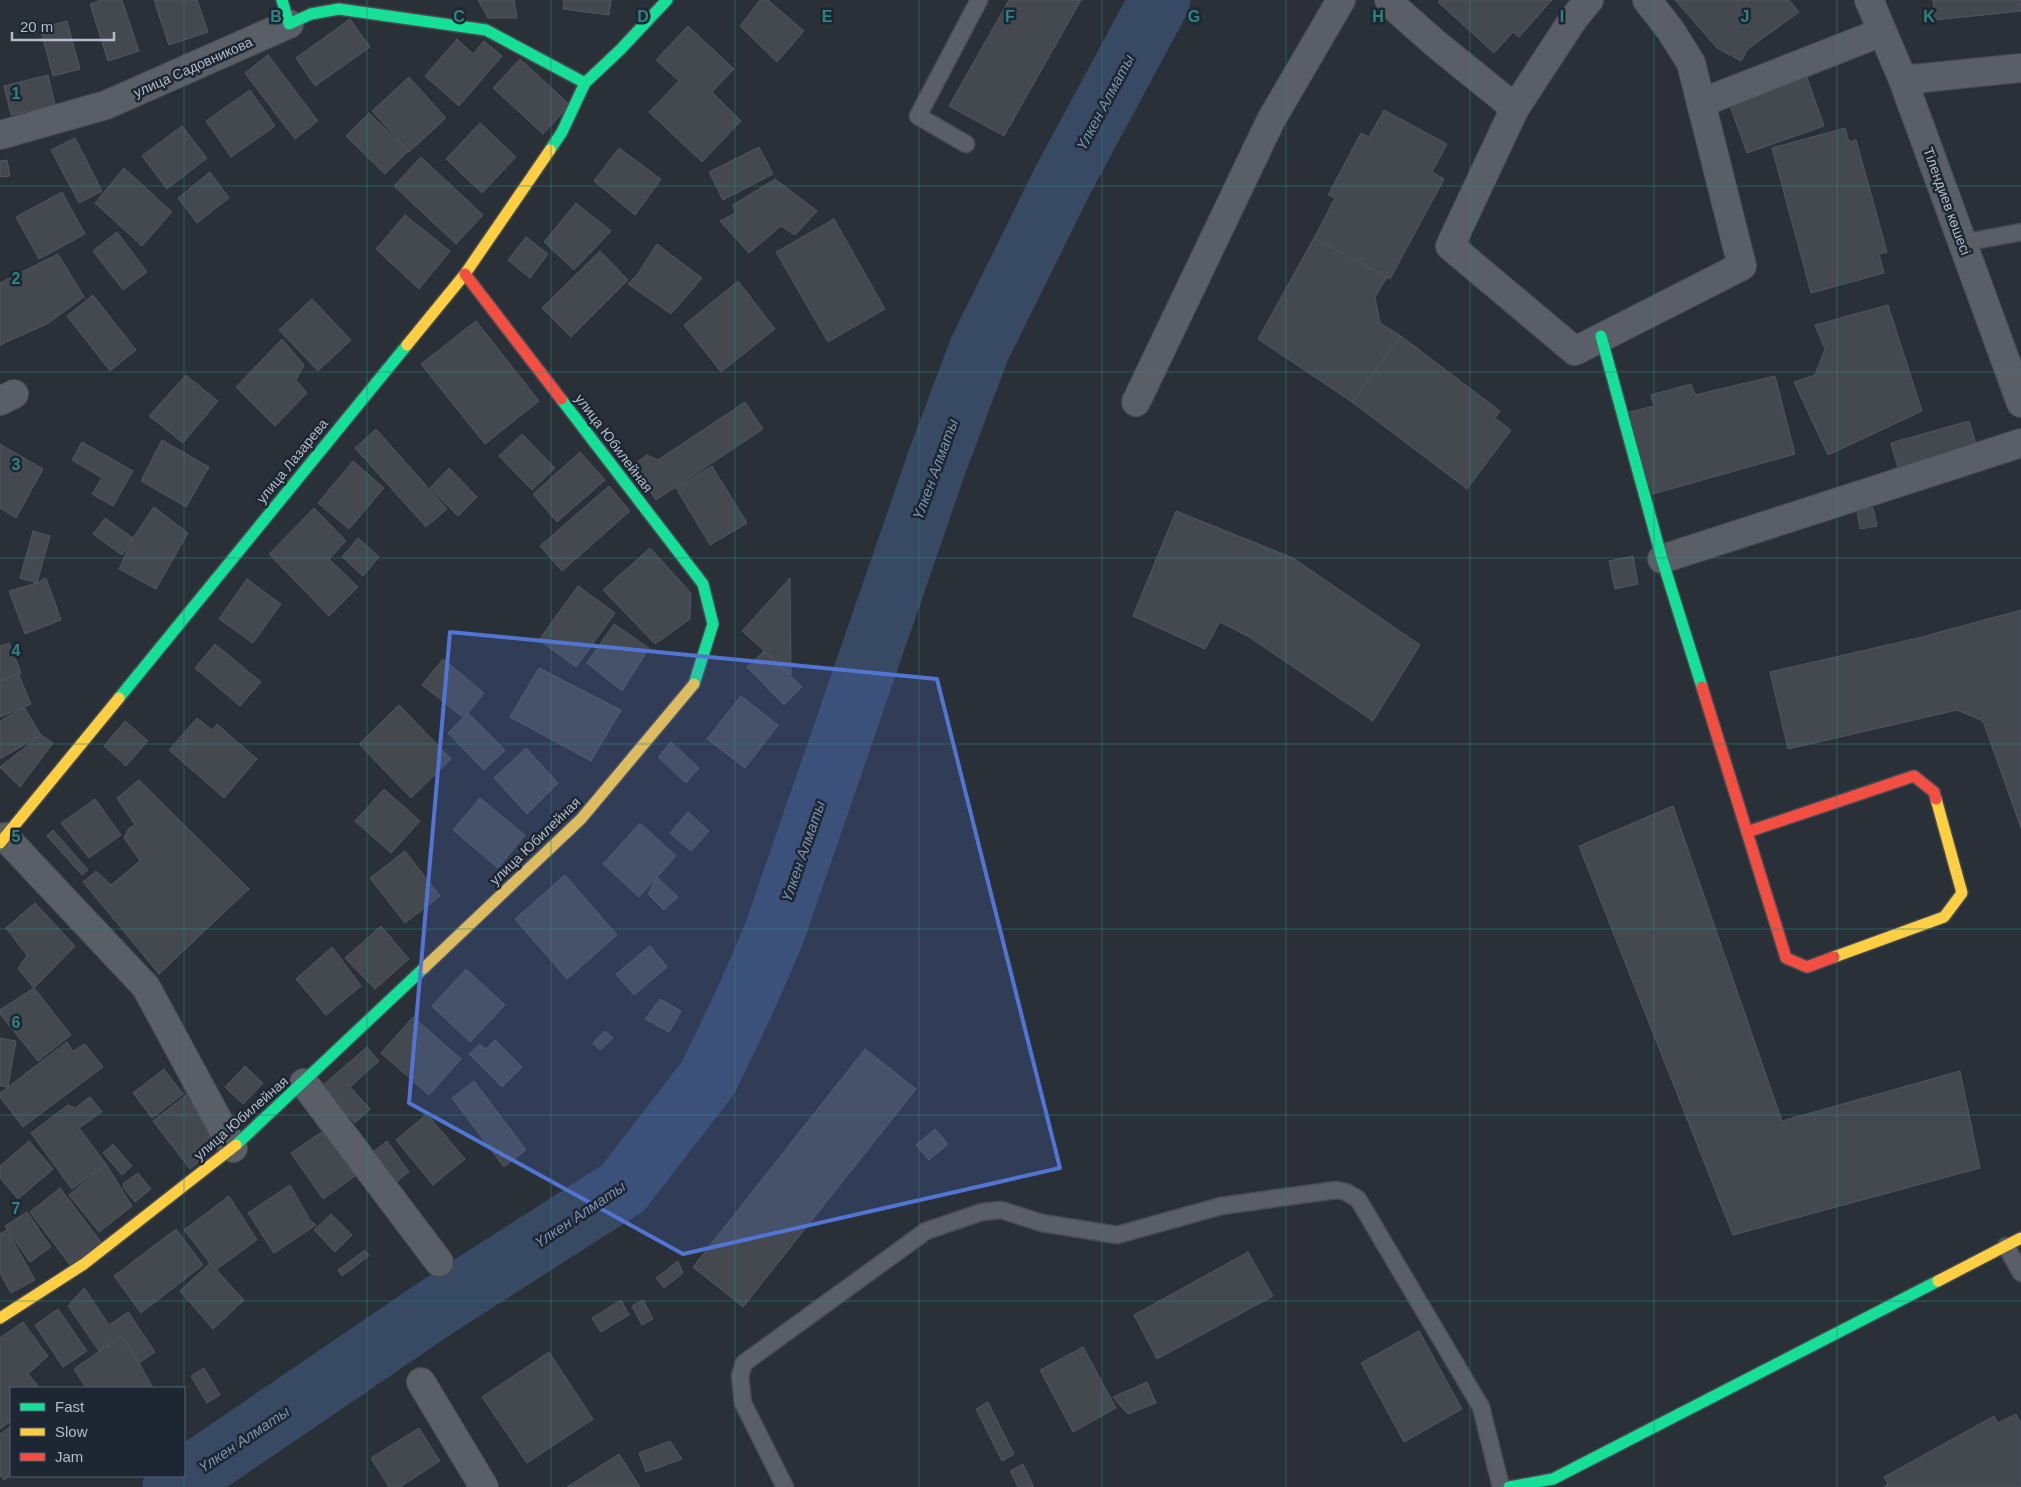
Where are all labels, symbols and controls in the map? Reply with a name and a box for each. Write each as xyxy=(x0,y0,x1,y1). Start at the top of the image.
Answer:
text: B xyxy=(270,8,282,25)
text: C xyxy=(453,8,465,25)
text: D xyxy=(637,8,649,25)
text: E xyxy=(822,8,833,25)
text: F xyxy=(1005,8,1015,25)
text: G xyxy=(1188,8,1200,25)
text: H xyxy=(1372,8,1384,25)
text: I xyxy=(1560,8,1564,25)
text: J xyxy=(1741,8,1749,25)
text: K xyxy=(1923,8,1935,25)
scale bar xyxy=(12,10,115,42)
text: 20 m xyxy=(20,18,53,35)
street label: улица Садовникова xyxy=(131,33,255,100)
water label: Үлкен Алматы xyxy=(1073,52,1137,152)
text: 1 xyxy=(12,85,21,102)
street label: Тілендиев көшесі xyxy=(1920,145,1974,257)
text: 2 xyxy=(12,270,21,287)
street label: улица Юбилейная xyxy=(572,391,656,495)
street label: улица Лазарева xyxy=(253,415,331,506)
water label: Үлкен Алматы xyxy=(909,417,961,521)
text: 3 xyxy=(12,456,21,473)
text: 4 xyxy=(12,642,21,659)
street label: улица Юбилейная xyxy=(487,794,583,888)
water label: Үлкен Алматы xyxy=(778,798,828,904)
text: 5 xyxy=(12,828,21,845)
text: 6 xyxy=(12,1014,21,1031)
street label: улица Юбилейная xyxy=(191,1073,291,1163)
water label: Үлкен Алматы xyxy=(532,1178,628,1250)
text: 7 xyxy=(12,1200,21,1217)
legend xyxy=(10,1387,185,1477)
text: Fast xyxy=(55,1398,85,1415)
water label: Үлкен Алматы xyxy=(196,1403,292,1475)
text: Slow xyxy=(55,1423,88,1440)
text: Jam xyxy=(55,1448,83,1465)

